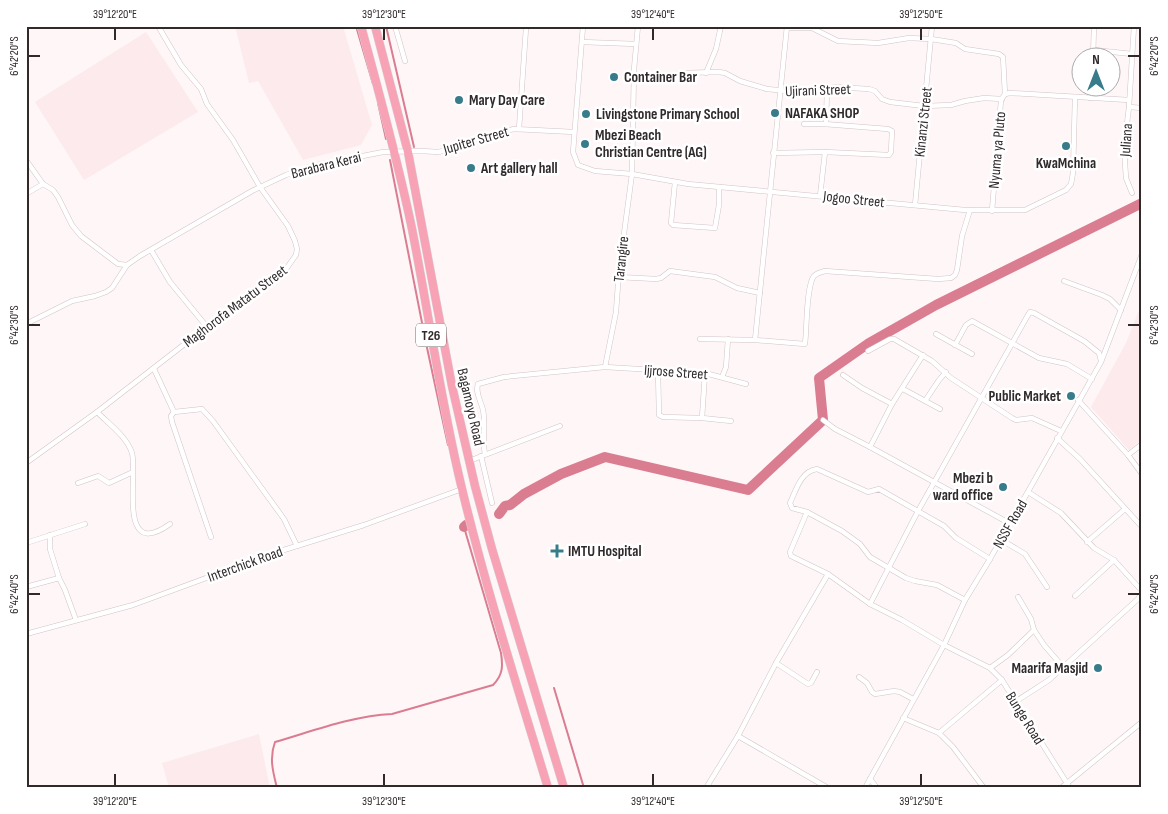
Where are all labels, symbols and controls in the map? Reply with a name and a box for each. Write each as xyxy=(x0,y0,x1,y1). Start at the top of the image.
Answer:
text: 39°12'20"E xyxy=(93,7,137,22)
text: 39°12'30"E xyxy=(362,7,406,22)
text: 39°12'40"E xyxy=(631,7,675,22)
text: 39°12'50"E xyxy=(899,7,943,22)
text: 6°42'20"S xyxy=(7,36,22,76)
text: 6°42'20"S xyxy=(1147,36,1162,76)
north arrow xyxy=(1070,48,1120,98)
text: N xyxy=(1092,51,1100,68)
place label: Container Bar xyxy=(624,68,697,87)
marker: Container Bar xyxy=(608,71,620,83)
street label: Ujirani Street xyxy=(785,80,852,101)
street label: Kinanzi Street xyxy=(910,86,937,158)
place label: Mary Day Care xyxy=(469,91,545,110)
marker: Mary Day Care xyxy=(453,94,465,106)
place label: NAFAKA SHOP xyxy=(785,104,860,123)
place label: Livingstone Primary School xyxy=(596,105,740,124)
marker: NAFAKA SHOP xyxy=(769,107,781,119)
marker: Livingstone Primary School xyxy=(580,108,592,120)
street label: Nyuma ya Pluto xyxy=(985,111,1010,189)
street label: Jupiter Street xyxy=(440,122,511,159)
street label: Juliana xyxy=(1116,123,1137,158)
place label: Mbezi Beach Christian Centre (AG) xyxy=(595,126,707,162)
marker: Mbezi Beach Christian Centre (AG) xyxy=(579,138,591,150)
marker: KwaMchina xyxy=(1060,140,1072,152)
street label: Barabara Kerai xyxy=(289,148,363,183)
place label: KwaMchina xyxy=(1036,154,1096,173)
place label: Art gallery hall xyxy=(480,159,558,178)
marker: Art gallery hall xyxy=(465,162,477,174)
street label: Jogoo Street xyxy=(821,187,886,212)
street label: Tarangire xyxy=(610,235,633,283)
street label: Maghorofa Matatu Street xyxy=(179,261,292,352)
text: 6°42'30"S xyxy=(7,305,22,345)
text: 6°42'30"S xyxy=(1147,305,1162,345)
road number: T26 xyxy=(416,324,446,346)
street label: Ijjrose Street xyxy=(643,361,709,384)
street label: Bagamoyo Road xyxy=(452,366,489,448)
place label: Public Market xyxy=(989,387,1061,406)
marker: Public Market xyxy=(1065,390,1077,402)
place label: Mbezi b ward office xyxy=(933,469,993,505)
marker: Mbezi b ward office xyxy=(997,481,1009,493)
street label: NSSF Road xyxy=(989,496,1032,552)
street label: Interchick Road xyxy=(205,542,285,587)
place label: IMTU Hospital xyxy=(568,542,641,561)
marker: IMTU Hospital xyxy=(550,544,564,558)
text: 6°42'40"S xyxy=(7,574,22,614)
text: 6°42'40"S xyxy=(1147,574,1162,614)
place label: Maarifa Masjid xyxy=(1012,659,1088,678)
marker: Maarifa Masjid xyxy=(1092,662,1104,674)
street label: Bunge Road xyxy=(1001,688,1048,748)
text: 39°12'20"E xyxy=(93,794,137,809)
text: 39°12'30"E xyxy=(362,794,406,809)
text: 39°12'40"E xyxy=(631,794,675,809)
text: 39°12'50"E xyxy=(899,794,943,809)

